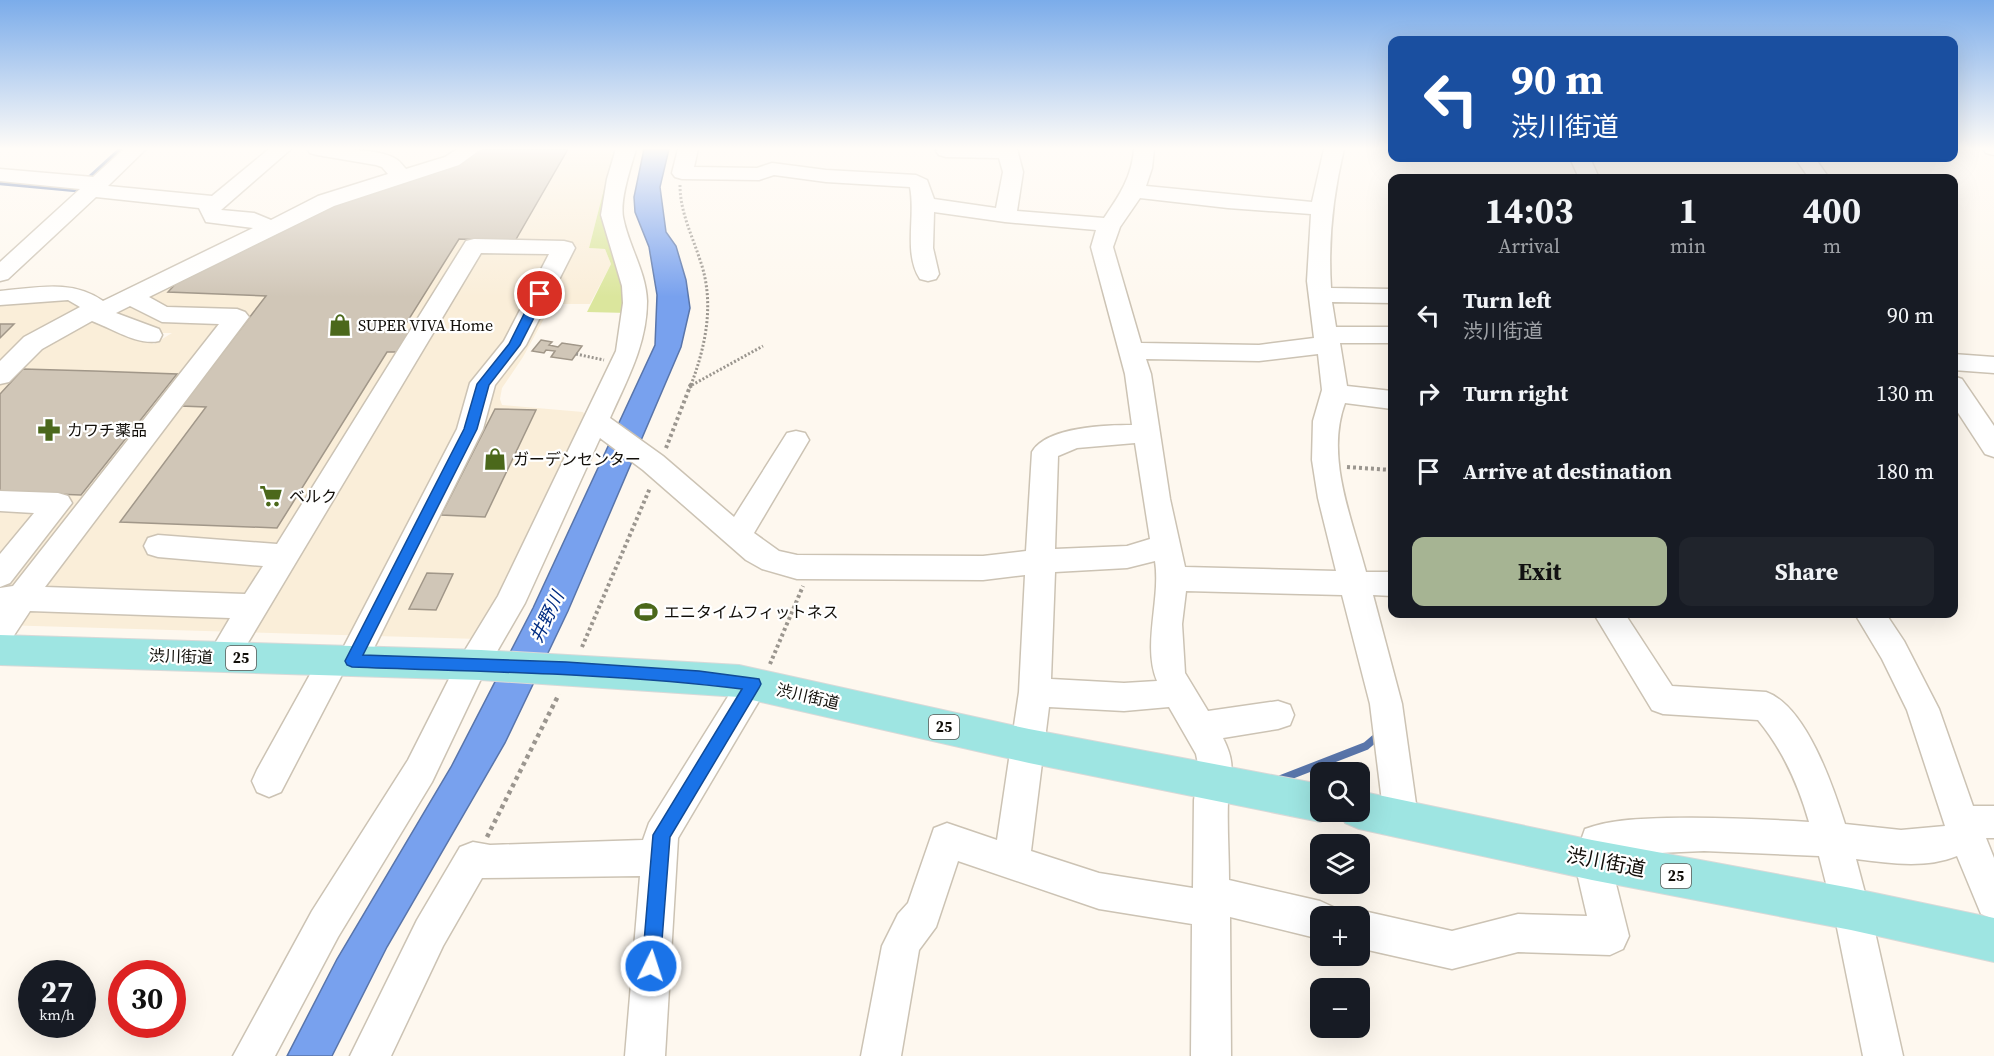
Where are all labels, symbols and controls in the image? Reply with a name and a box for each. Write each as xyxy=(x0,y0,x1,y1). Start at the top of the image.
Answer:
text: 90 m xyxy=(1511,50,1604,108)
icon: left xyxy=(1412,60,1490,138)
text: 渋川街道 xyxy=(1511,108,1619,145)
text: 14:03 xyxy=(1485,186,1573,235)
text: 1 xyxy=(1678,186,1698,235)
text: 400 xyxy=(1803,186,1861,235)
text: Arrival xyxy=(1498,232,1560,260)
text: min xyxy=(1670,232,1706,260)
text: m xyxy=(1823,232,1841,260)
pin xyxy=(514,268,565,319)
icon: arrive xyxy=(523,277,556,310)
text: Turn left xyxy=(1463,285,1551,315)
icon: left xyxy=(1412,299,1445,332)
text: 90 m xyxy=(1887,300,1934,330)
shop icon: SUPER VIVA Home xyxy=(327,312,353,338)
place label: SUPER VIVA Home xyxy=(358,314,493,336)
text: 渋川街道 xyxy=(1463,317,1543,345)
icon: right xyxy=(1412,377,1445,410)
text: Turn right xyxy=(1463,378,1568,408)
text: 130 m xyxy=(1876,378,1934,408)
pharmacy icon: カワチ薬品 xyxy=(36,417,62,443)
place label: カワチ薬品 xyxy=(67,419,147,441)
shop icon: ガーデンセンター xyxy=(482,446,508,472)
place label: ガーデンセンター xyxy=(513,448,641,470)
icon: arrive xyxy=(1412,455,1445,488)
text: Arrive at destination xyxy=(1463,456,1672,486)
text: 180 m xyxy=(1876,456,1934,486)
supermarket icon: ベルク xyxy=(258,483,284,509)
place label: ベルク xyxy=(289,485,337,507)
button: Exit xyxy=(1412,537,1667,606)
button: Share xyxy=(1679,537,1934,606)
water label: 井野川 xyxy=(523,585,570,647)
sports icon: エニタイムフィットネス xyxy=(633,599,659,625)
place label: エニタイムフィットネス xyxy=(664,601,838,623)
street label: 渋川街道 xyxy=(149,644,213,668)
road number: 25 xyxy=(226,646,256,670)
street label: 渋川街道 xyxy=(774,678,842,714)
road number: 25 xyxy=(929,715,959,739)
map controls xyxy=(1310,762,1370,1038)
button: search xyxy=(1310,762,1370,822)
button: layers xyxy=(1310,834,1370,894)
street label: 渋川街道 xyxy=(1564,841,1648,883)
road number: 25 xyxy=(1661,864,1691,888)
button: + xyxy=(1310,906,1370,966)
position arrow xyxy=(619,934,683,998)
speed limit sign: 30 xyxy=(108,960,186,1038)
text: 27 xyxy=(41,971,73,1012)
button: − xyxy=(1310,978,1370,1038)
text: km/h xyxy=(39,1004,75,1025)

